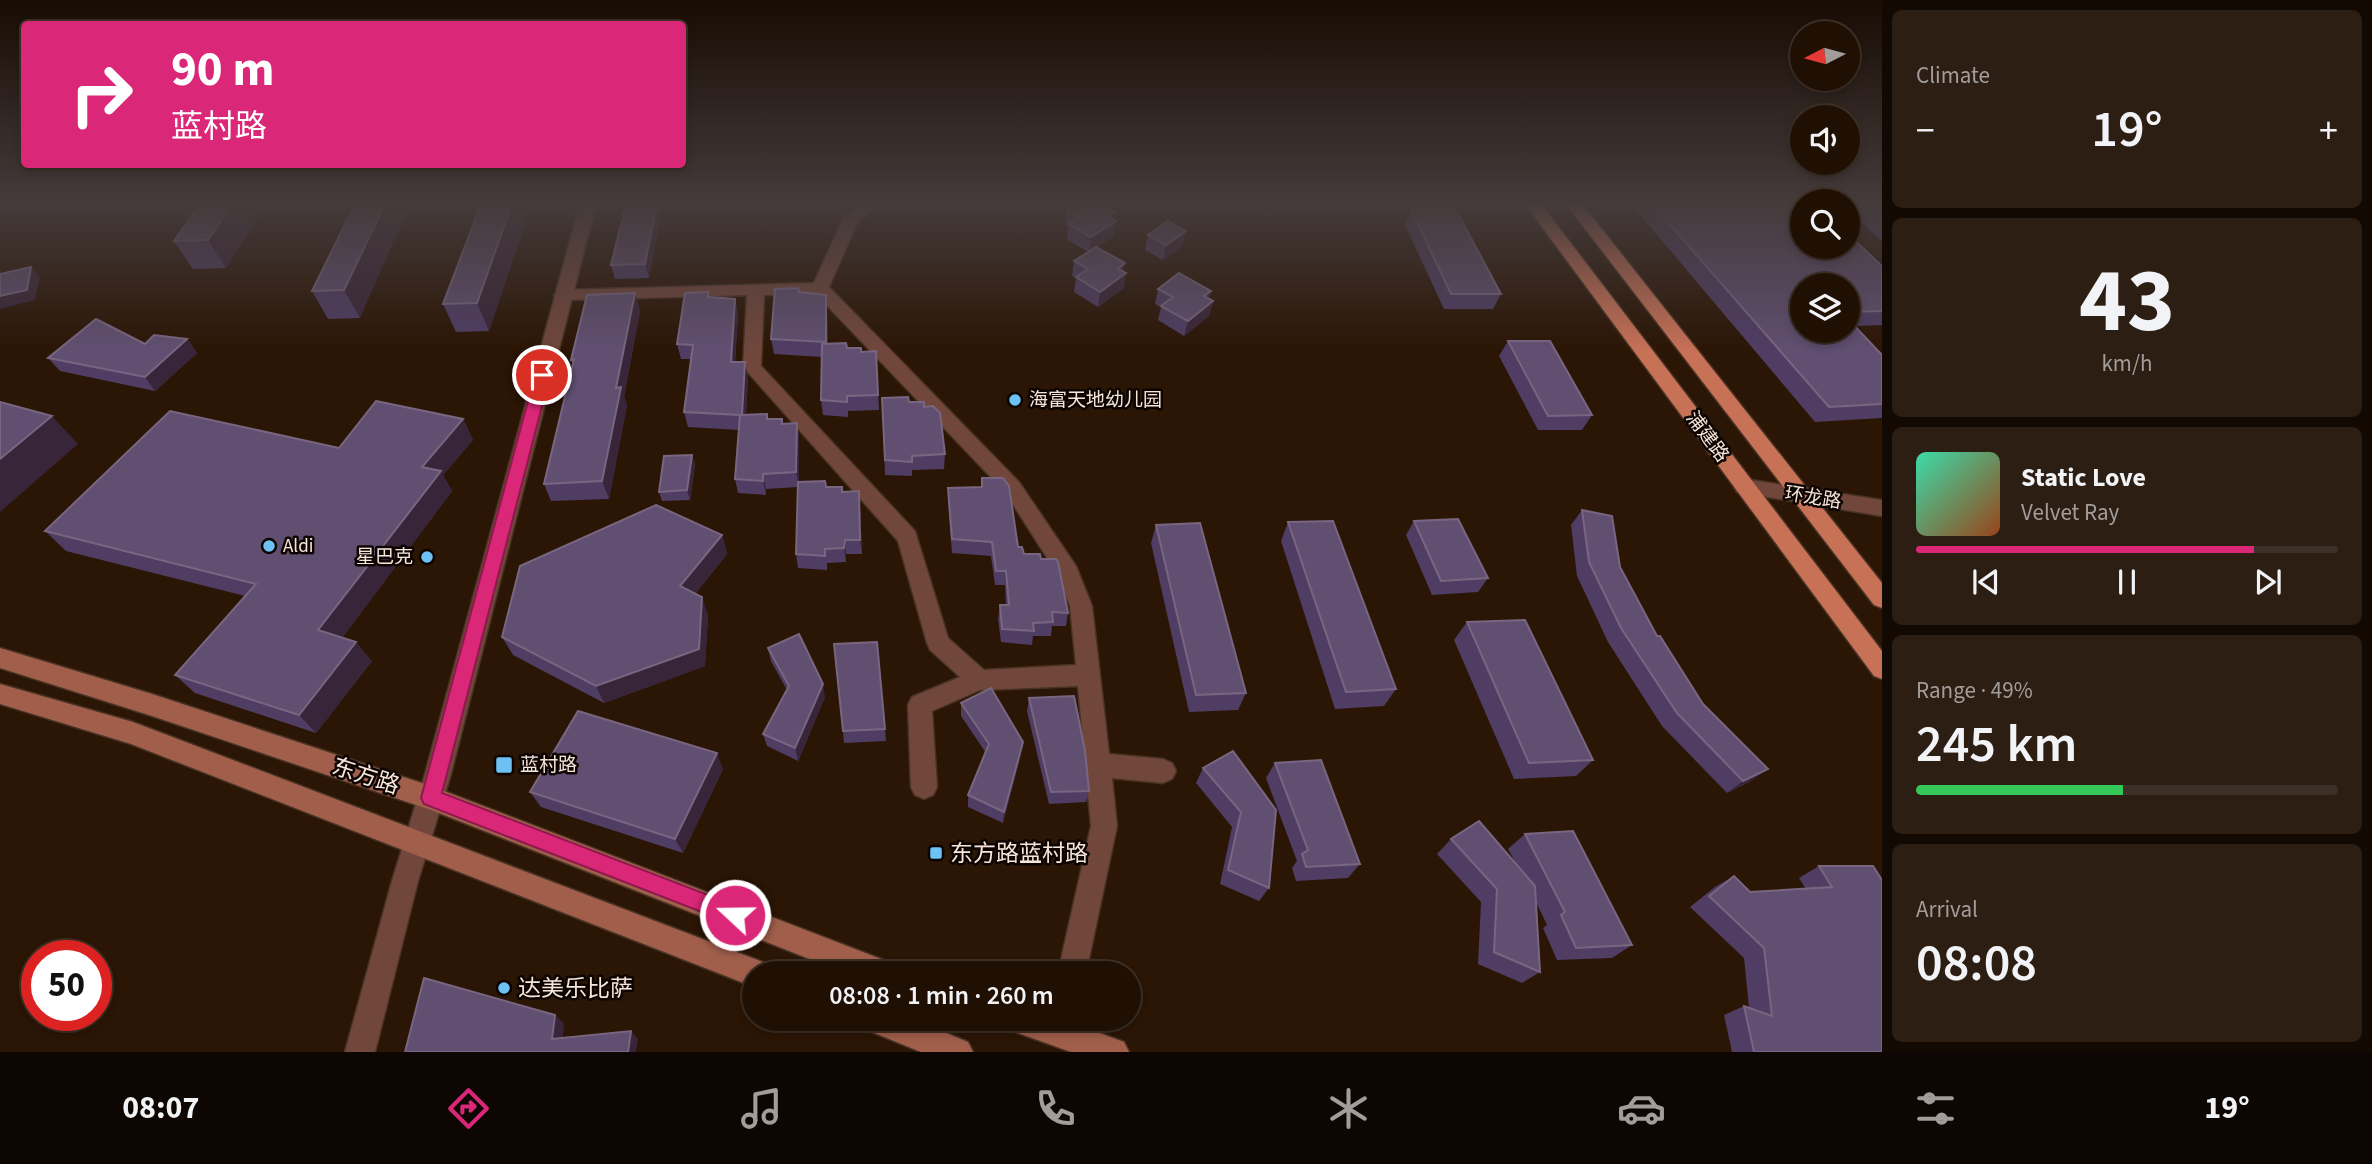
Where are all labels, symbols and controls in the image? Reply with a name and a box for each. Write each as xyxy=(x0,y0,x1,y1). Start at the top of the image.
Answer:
north arrow xyxy=(1790,21,1860,91)
map controls xyxy=(1790,21,1860,343)
text: 90 m xyxy=(171,35,275,105)
icon: right xyxy=(56,49,147,140)
text: Climate xyxy=(1916,59,1990,92)
text: 19° xyxy=(2091,93,2163,167)
text: 蓝村路 xyxy=(171,104,267,150)
text: − xyxy=(1916,104,1935,158)
text: + xyxy=(2319,104,2338,158)
button: sound xyxy=(1790,105,1860,175)
button: search xyxy=(1790,189,1860,259)
text: 43 xyxy=(2079,237,2175,366)
button: layers xyxy=(1790,273,1860,343)
pin xyxy=(512,345,572,405)
text: km/h xyxy=(2101,347,2153,380)
icon: arrive xyxy=(523,356,561,394)
place label: 海富天地幼儿园 xyxy=(1029,387,1162,414)
marker: 海富天地幼儿园 xyxy=(1007,392,1023,408)
street label: 浦建路 xyxy=(1679,406,1735,468)
text: Static Love xyxy=(2021,459,2146,496)
street label: 环龙路 xyxy=(1783,480,1843,516)
text: Velvet Ray xyxy=(2021,496,2119,529)
place label: Aldi xyxy=(283,533,313,560)
marker: Aldi xyxy=(261,538,277,554)
place label: 星巴克 xyxy=(356,544,413,571)
marker: 星巴克 xyxy=(419,549,435,565)
icon: previous xyxy=(1967,563,2005,601)
icon: pause xyxy=(2108,563,2146,601)
icon: next xyxy=(2249,563,2287,601)
text: Range · 49% xyxy=(1916,674,2033,707)
text: 245 km xyxy=(1916,708,2077,782)
street label: 东方路 xyxy=(328,750,404,802)
place label: 蓝村路 xyxy=(520,752,577,779)
marker: 蓝村路 xyxy=(494,755,514,775)
place label: 东方路蓝村路 xyxy=(950,837,1088,870)
marker: 东方路蓝村路 xyxy=(928,845,944,861)
position arrow xyxy=(698,878,772,952)
text: Arrival xyxy=(1916,893,1978,926)
text: 08:08 xyxy=(1916,927,2037,1001)
speed limit sign: 50 xyxy=(21,940,112,1031)
place label: 达美乐比萨 xyxy=(518,972,633,1005)
text: 08:08 · 1 min · 260 m xyxy=(829,977,1054,1014)
marker: 达美乐比萨 xyxy=(496,980,512,996)
icon: directions xyxy=(444,1084,493,1133)
icon: music xyxy=(737,1084,786,1133)
icon: phone xyxy=(1031,1084,1080,1133)
icon: climate xyxy=(1324,1084,1373,1133)
icon: car xyxy=(1617,1084,1666,1133)
icon: filters xyxy=(1911,1084,1960,1133)
text: 08:07 xyxy=(122,1085,199,1131)
text: 19° xyxy=(2204,1085,2250,1131)

